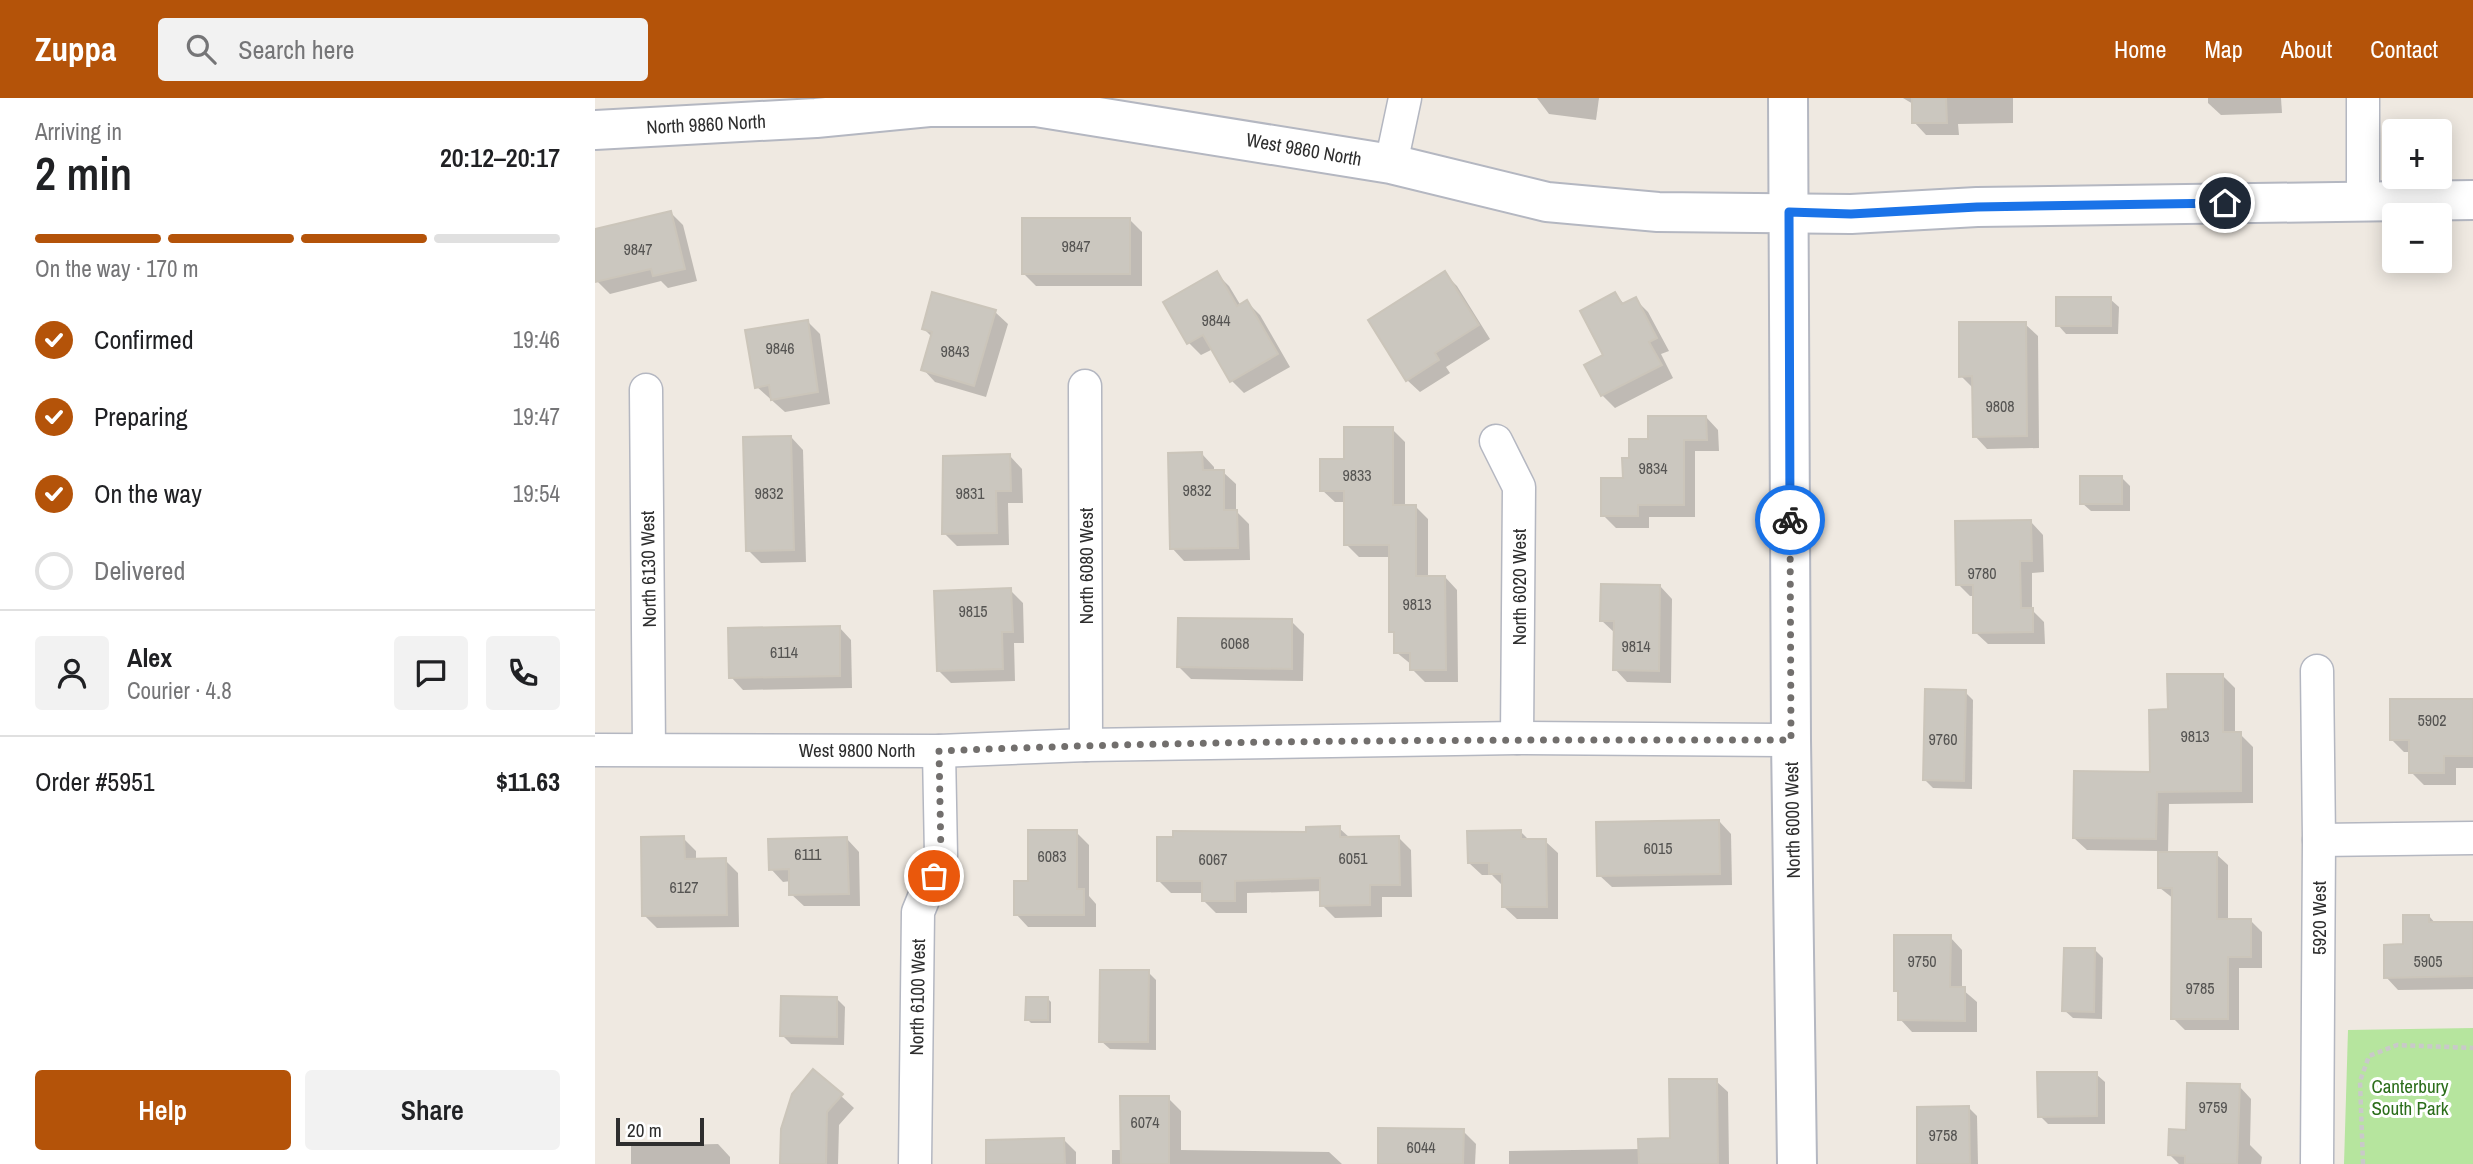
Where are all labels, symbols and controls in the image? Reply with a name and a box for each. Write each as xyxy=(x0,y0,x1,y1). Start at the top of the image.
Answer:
search box xyxy=(158,18,648,81)
text: Zuppa xyxy=(35,27,116,71)
icon: search xyxy=(182,30,220,68)
text: Search here xyxy=(238,32,354,67)
text: Home xyxy=(2114,33,2166,65)
text: Map xyxy=(2204,33,2243,65)
text: About xyxy=(2281,33,2332,65)
text: Contact xyxy=(2370,33,2438,65)
street label: North 9860 North xyxy=(646,108,766,140)
text: Arriving in xyxy=(35,116,122,147)
map controls xyxy=(2382,119,2452,273)
button: + xyxy=(2382,119,2452,189)
street label: West 9860 North xyxy=(1244,126,1364,172)
text: 20:12–20:17 xyxy=(440,140,560,175)
text: 2 min xyxy=(35,142,132,204)
pin xyxy=(2195,173,2255,233)
icon: home xyxy=(2206,184,2244,222)
button: − xyxy=(2382,203,2452,273)
house number: 9847 xyxy=(1061,235,1091,257)
house number: 9847 xyxy=(623,238,653,260)
text: On the way · 170 m xyxy=(35,253,199,284)
house number: 9844 xyxy=(1201,309,1231,331)
icon: check xyxy=(35,321,73,359)
text: Confirmed xyxy=(94,322,194,357)
text: 19:46 xyxy=(513,324,560,355)
house number: 9846 xyxy=(765,337,795,359)
house number: 9843 xyxy=(940,340,970,362)
house number: 9808 xyxy=(1985,395,2015,417)
icon: check xyxy=(35,398,73,436)
text: Preparing xyxy=(94,399,188,434)
text: 19:47 xyxy=(513,401,560,432)
house number: 9834 xyxy=(1638,457,1668,479)
house number: 9833 xyxy=(1342,464,1372,486)
icon: check xyxy=(35,475,73,513)
text: On the way xyxy=(94,476,202,511)
text: 19:54 xyxy=(513,478,560,509)
house number: 9832 xyxy=(1182,479,1212,501)
house number: 9832 xyxy=(754,482,784,504)
house number: 9831 xyxy=(955,482,985,504)
courier xyxy=(1755,485,1825,555)
icon: bike xyxy=(1771,501,1809,539)
street label: North 6080 West xyxy=(1073,507,1099,624)
street label: North 6130 West xyxy=(634,510,662,628)
street label: North 6020 West xyxy=(1506,528,1532,645)
text: Delivered xyxy=(94,553,185,588)
house number: 9780 xyxy=(1967,562,1997,584)
house number: 9813 xyxy=(1402,593,1432,615)
house number: 9815 xyxy=(958,600,988,622)
house number: 6068 xyxy=(1220,632,1250,654)
house number: 9814 xyxy=(1621,635,1651,657)
button: person xyxy=(35,636,109,710)
button: chat xyxy=(394,636,468,710)
button: phone xyxy=(486,636,560,710)
text: Alex xyxy=(127,640,172,675)
house number: 6114 xyxy=(770,641,798,663)
text: Courier · 4.8 xyxy=(127,675,232,706)
house number: 5902 xyxy=(2417,709,2447,731)
house number: 9813 xyxy=(2180,725,2210,747)
house number: 9760 xyxy=(1928,728,1958,750)
street label: West 9800 North xyxy=(799,737,915,763)
street label: North 6000 West xyxy=(1778,761,1806,879)
text: Order #5951 xyxy=(35,764,155,799)
text: $11.63 xyxy=(496,764,560,799)
house number: 6015 xyxy=(1643,837,1673,859)
house number: 6111 xyxy=(794,843,822,865)
house number: 6083 xyxy=(1037,845,1067,867)
pin xyxy=(904,846,964,906)
house number: 6051 xyxy=(1338,847,1368,869)
house number: 6067 xyxy=(1198,848,1228,870)
icon: bag xyxy=(915,857,953,895)
house number: 6127 xyxy=(669,876,699,898)
street label: 5920 West xyxy=(2306,880,2332,955)
street label: North 6100 West xyxy=(903,938,931,1056)
house number: 9750 xyxy=(1907,950,1937,972)
house number: 5905 xyxy=(2413,950,2443,972)
house number: 9785 xyxy=(2185,977,2215,999)
button: Help xyxy=(35,1070,291,1150)
button: Share xyxy=(305,1070,560,1150)
park label: Canterbury South Park xyxy=(2371,1073,2449,1121)
house number: 9759 xyxy=(2198,1096,2228,1118)
house number: 6074 xyxy=(1130,1111,1160,1133)
scale bar xyxy=(616,1115,703,1147)
text: 20 m xyxy=(627,1117,662,1143)
house number: 9758 xyxy=(1928,1124,1958,1146)
house number: 6044 xyxy=(1406,1136,1436,1158)

